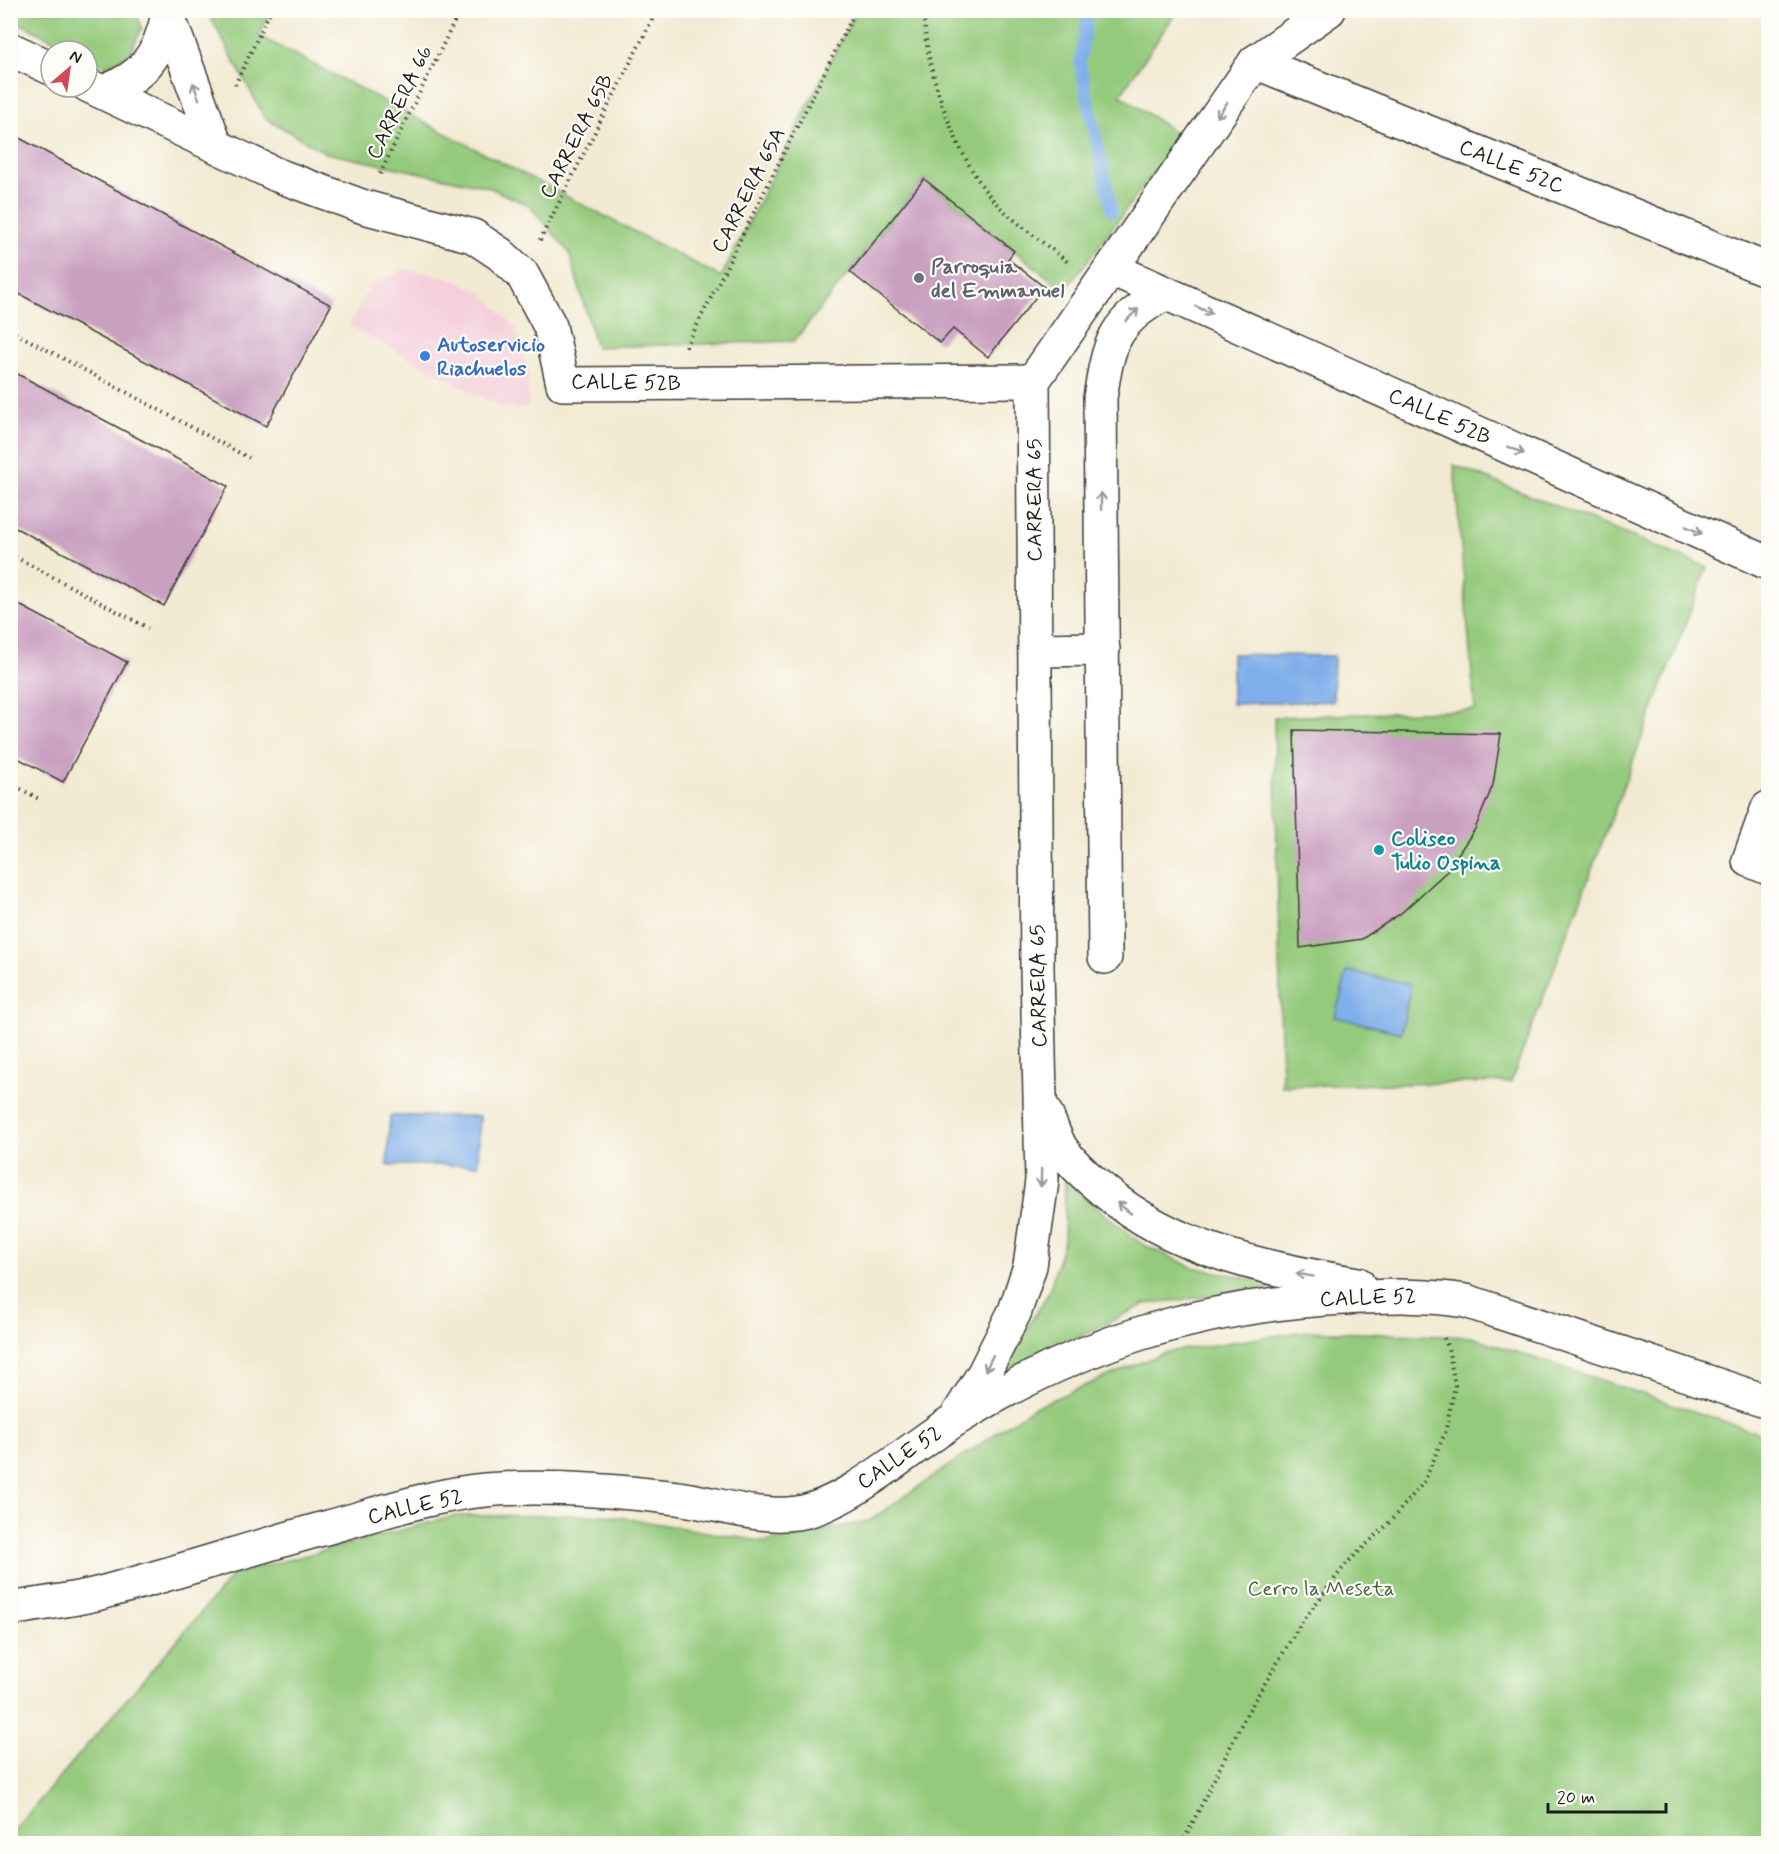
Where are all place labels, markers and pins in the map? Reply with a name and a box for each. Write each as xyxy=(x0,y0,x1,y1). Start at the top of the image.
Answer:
place label: Parroquia del Emmanuel xyxy=(931,253,1064,305)
marker: Parroquia del Emmanuel xyxy=(912,271,926,285)
place label: Autoservicio Riachuelos xyxy=(437,331,545,383)
marker: Autoservicio Riachuelos xyxy=(418,349,432,363)
place label: Coliseo Tulio Ospina xyxy=(1391,825,1501,877)
marker: Coliseo Tulio Ospina xyxy=(1372,843,1386,857)

